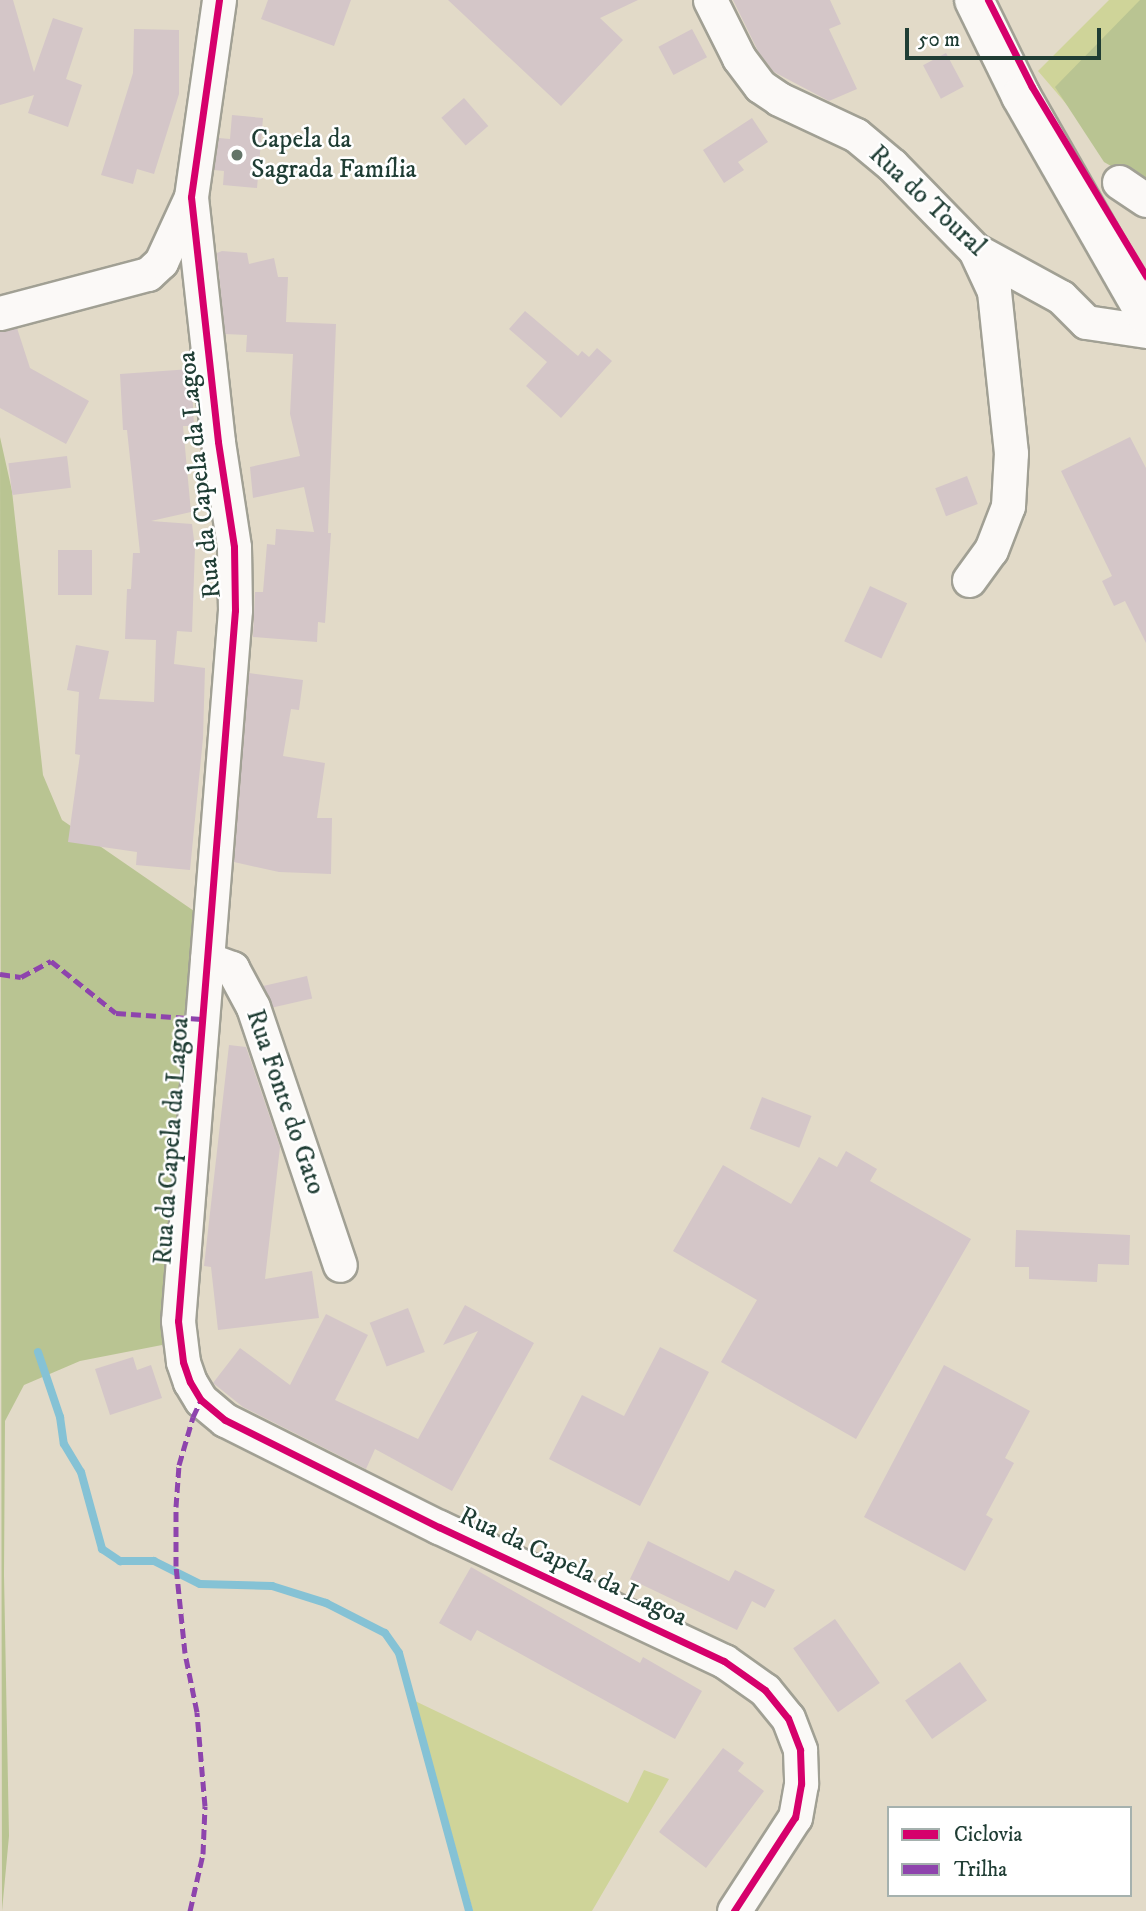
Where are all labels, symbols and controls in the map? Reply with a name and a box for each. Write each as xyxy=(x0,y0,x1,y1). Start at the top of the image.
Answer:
scale bar xyxy=(908,14,1104,58)
text: 50 m xyxy=(918,27,960,53)
place label: Capela da Sagrada Família xyxy=(251,124,417,186)
street label: Rua do Toural xyxy=(862,139,992,263)
marker: Capela da Sagrada Família xyxy=(229,147,245,163)
street label: Rua da Capela da Lagoa xyxy=(172,350,228,600)
street label: Rua Fonte do Gato xyxy=(239,1005,331,1199)
street label: Rua da Capela da Lagoa xyxy=(148,1016,196,1266)
street label: Rua da Capela da Lagoa xyxy=(454,1500,692,1634)
legend xyxy=(887,1806,1132,1897)
text: Ciclovia xyxy=(954,1822,1022,1848)
text: Trilha xyxy=(954,1857,1007,1883)

